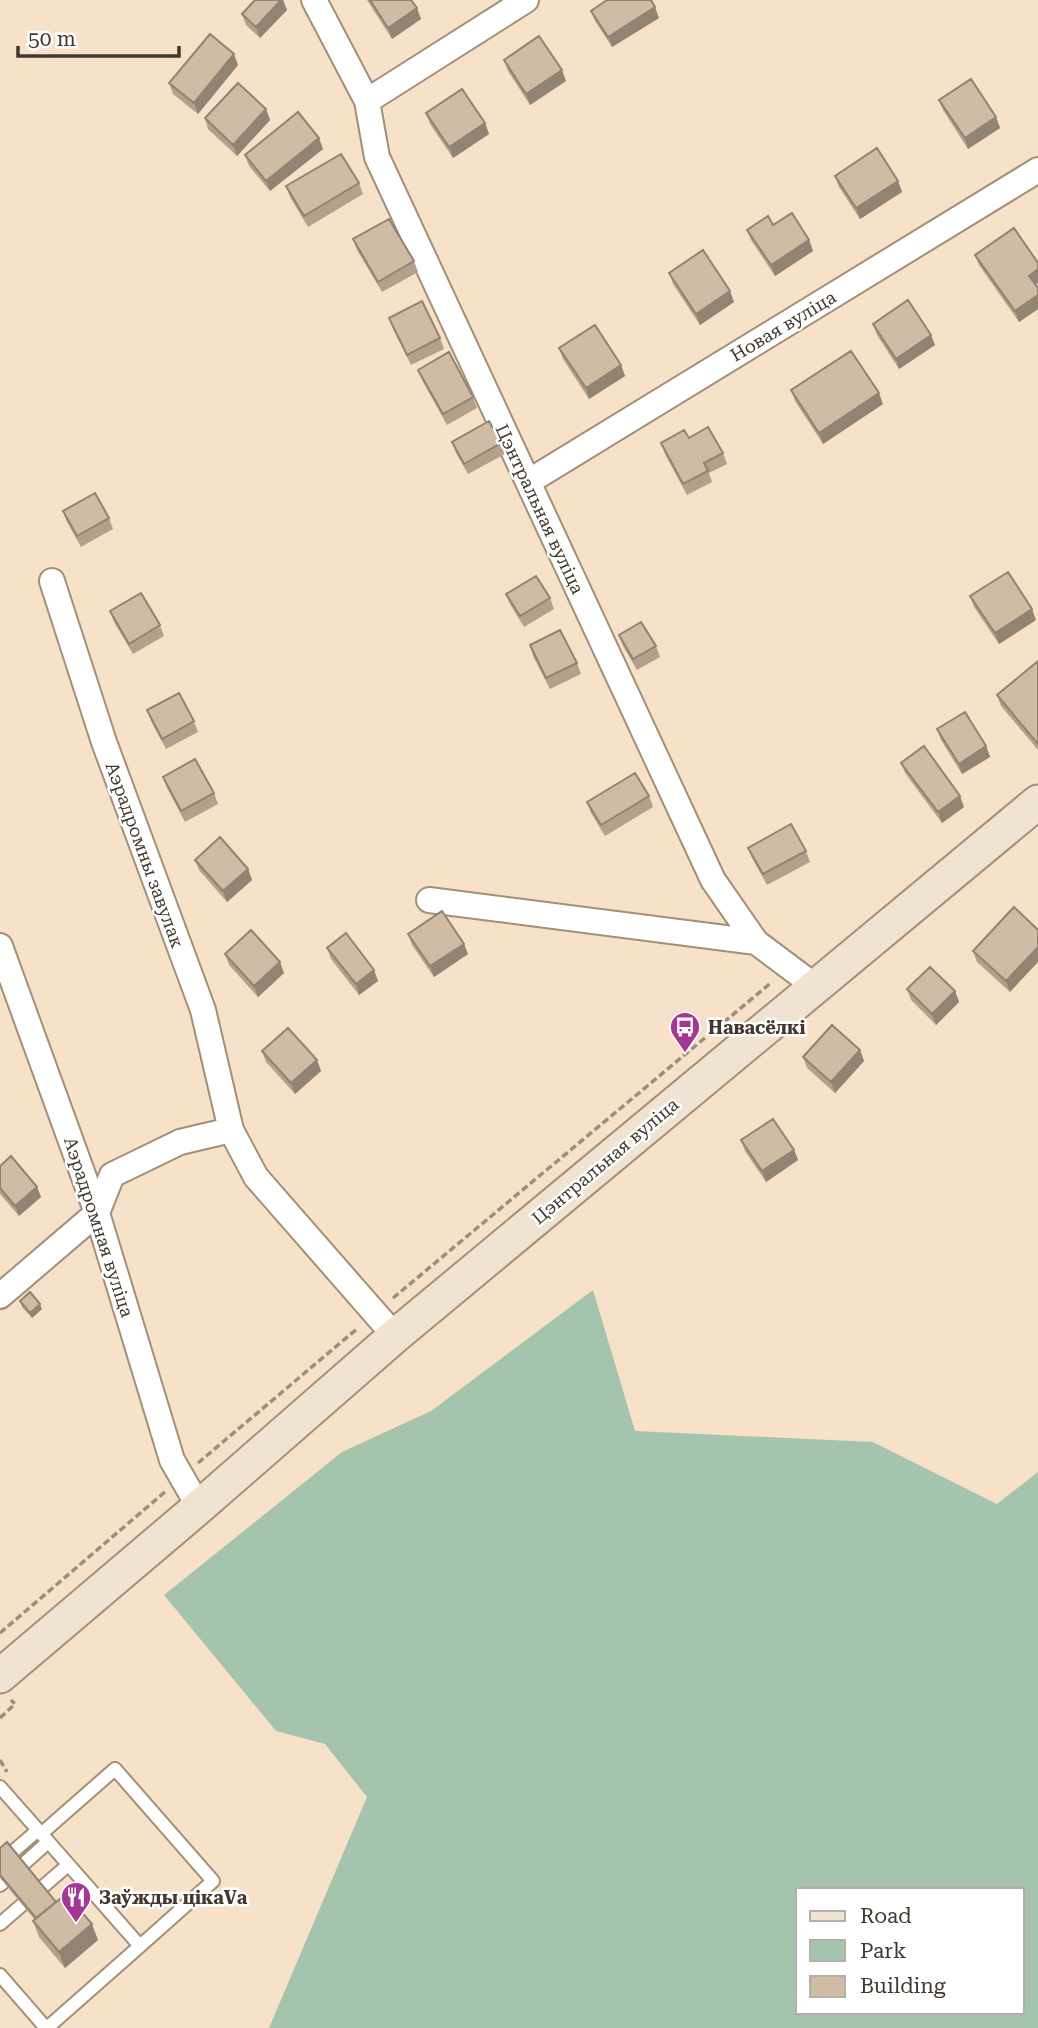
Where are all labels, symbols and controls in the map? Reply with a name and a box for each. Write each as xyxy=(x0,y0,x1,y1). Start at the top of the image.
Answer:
scale bar xyxy=(18,14,178,58)
text: 50 m xyxy=(28,27,76,51)
street label: Новая вуліца xyxy=(726,286,840,366)
street label: Цэнтральная вуліца xyxy=(491,421,589,597)
street label: Аэрадромны завулак xyxy=(102,759,188,951)
bus stop icon: Навасёлкі xyxy=(668,1010,702,1054)
place label: Навасёлкі xyxy=(708,1017,805,1038)
street label: Цэнтральная вуліца xyxy=(527,1093,683,1228)
street label: Аэрадромная вуліца xyxy=(60,1134,138,1320)
restaurant icon: Заўжды цікаVа xyxy=(59,1880,93,1924)
place label: Заўжды цікаVа xyxy=(99,1887,248,1908)
legend xyxy=(796,1888,1024,2014)
text: Road xyxy=(860,1904,912,1928)
text: Park xyxy=(860,1939,906,1963)
text: Building xyxy=(860,1974,946,1998)

